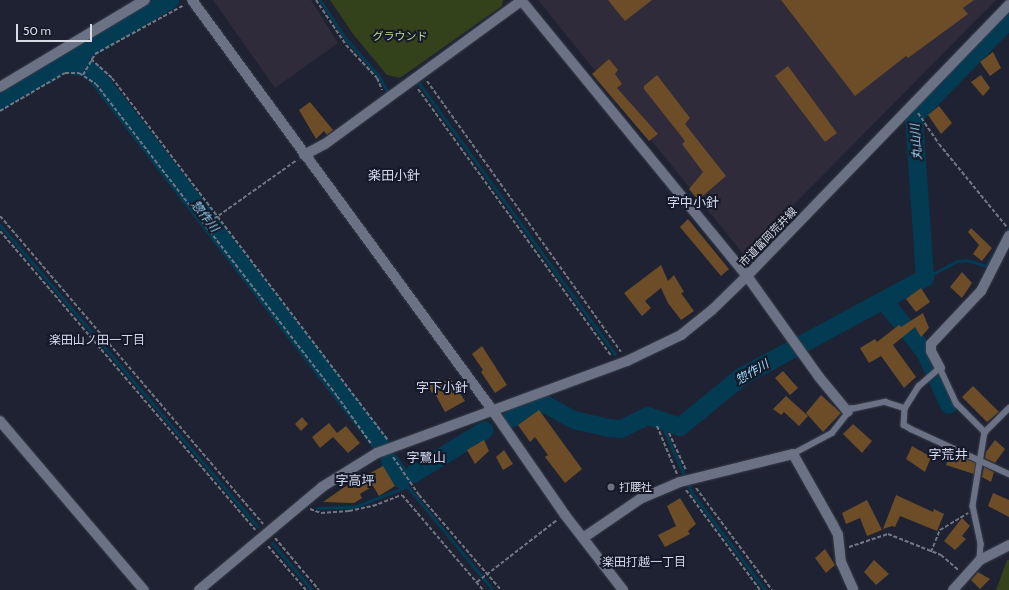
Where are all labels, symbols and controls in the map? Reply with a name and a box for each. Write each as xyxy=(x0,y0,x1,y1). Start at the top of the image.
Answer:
scale bar xyxy=(18,16,94,42)
text: 50 m xyxy=(23,23,51,38)
park label: グラウンド xyxy=(373,29,427,43)
water label: 丸山川 xyxy=(908,124,924,160)
district label: 楽田小針 xyxy=(368,167,420,183)
district label: 字中小針 xyxy=(667,194,719,210)
water label: 惣作川 xyxy=(188,197,222,235)
street label: 市道富岡荒井線 xyxy=(737,205,799,269)
district label: 楽田山ノ田一丁目 xyxy=(49,333,145,347)
water label: 惣作川 xyxy=(733,357,771,387)
district label: 字下小針 xyxy=(416,379,468,395)
district label: 字荒井 xyxy=(929,446,967,462)
district label: 字鷺山 xyxy=(407,449,445,465)
district label: 字高坪 xyxy=(336,472,374,488)
place label: 打腰社 xyxy=(619,480,652,494)
marker: 打腰社 xyxy=(606,482,616,492)
district label: 楽田打越一丁目 xyxy=(602,555,686,569)

